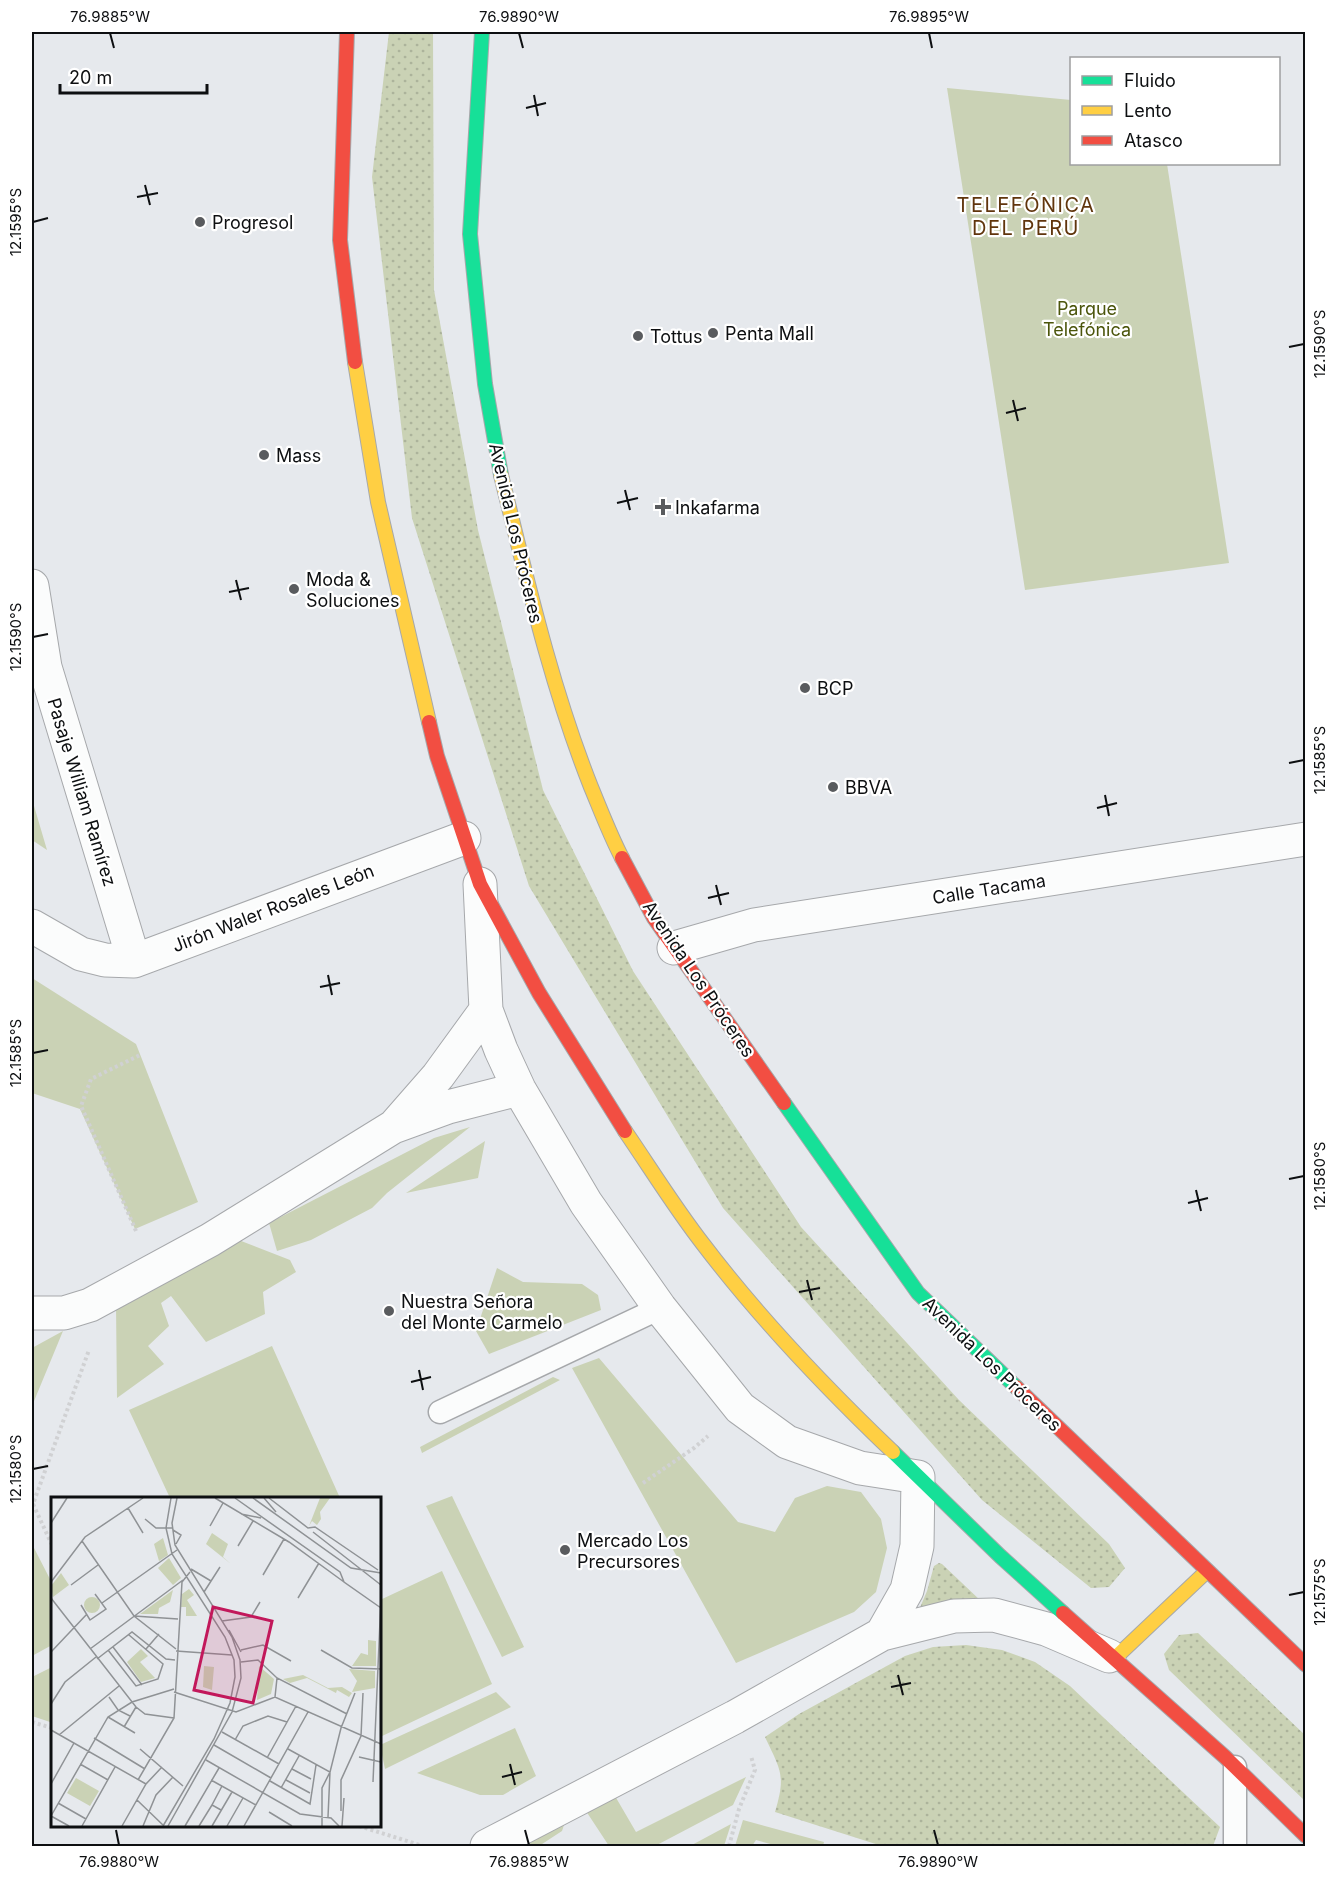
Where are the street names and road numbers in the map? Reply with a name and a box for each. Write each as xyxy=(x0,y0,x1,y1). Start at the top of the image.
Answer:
street label: Avenida Los Próceres xyxy=(485,441,547,625)
street label: Pasaje William Ramírez xyxy=(43,695,121,889)
street label: Jirón Waler Rosales León xyxy=(169,860,377,956)
street label: Calle Tacama xyxy=(931,870,1047,908)
street label: Avenida Los Próceres xyxy=(639,897,759,1061)
street label: Avenida Los Próceres xyxy=(918,1292,1066,1436)

